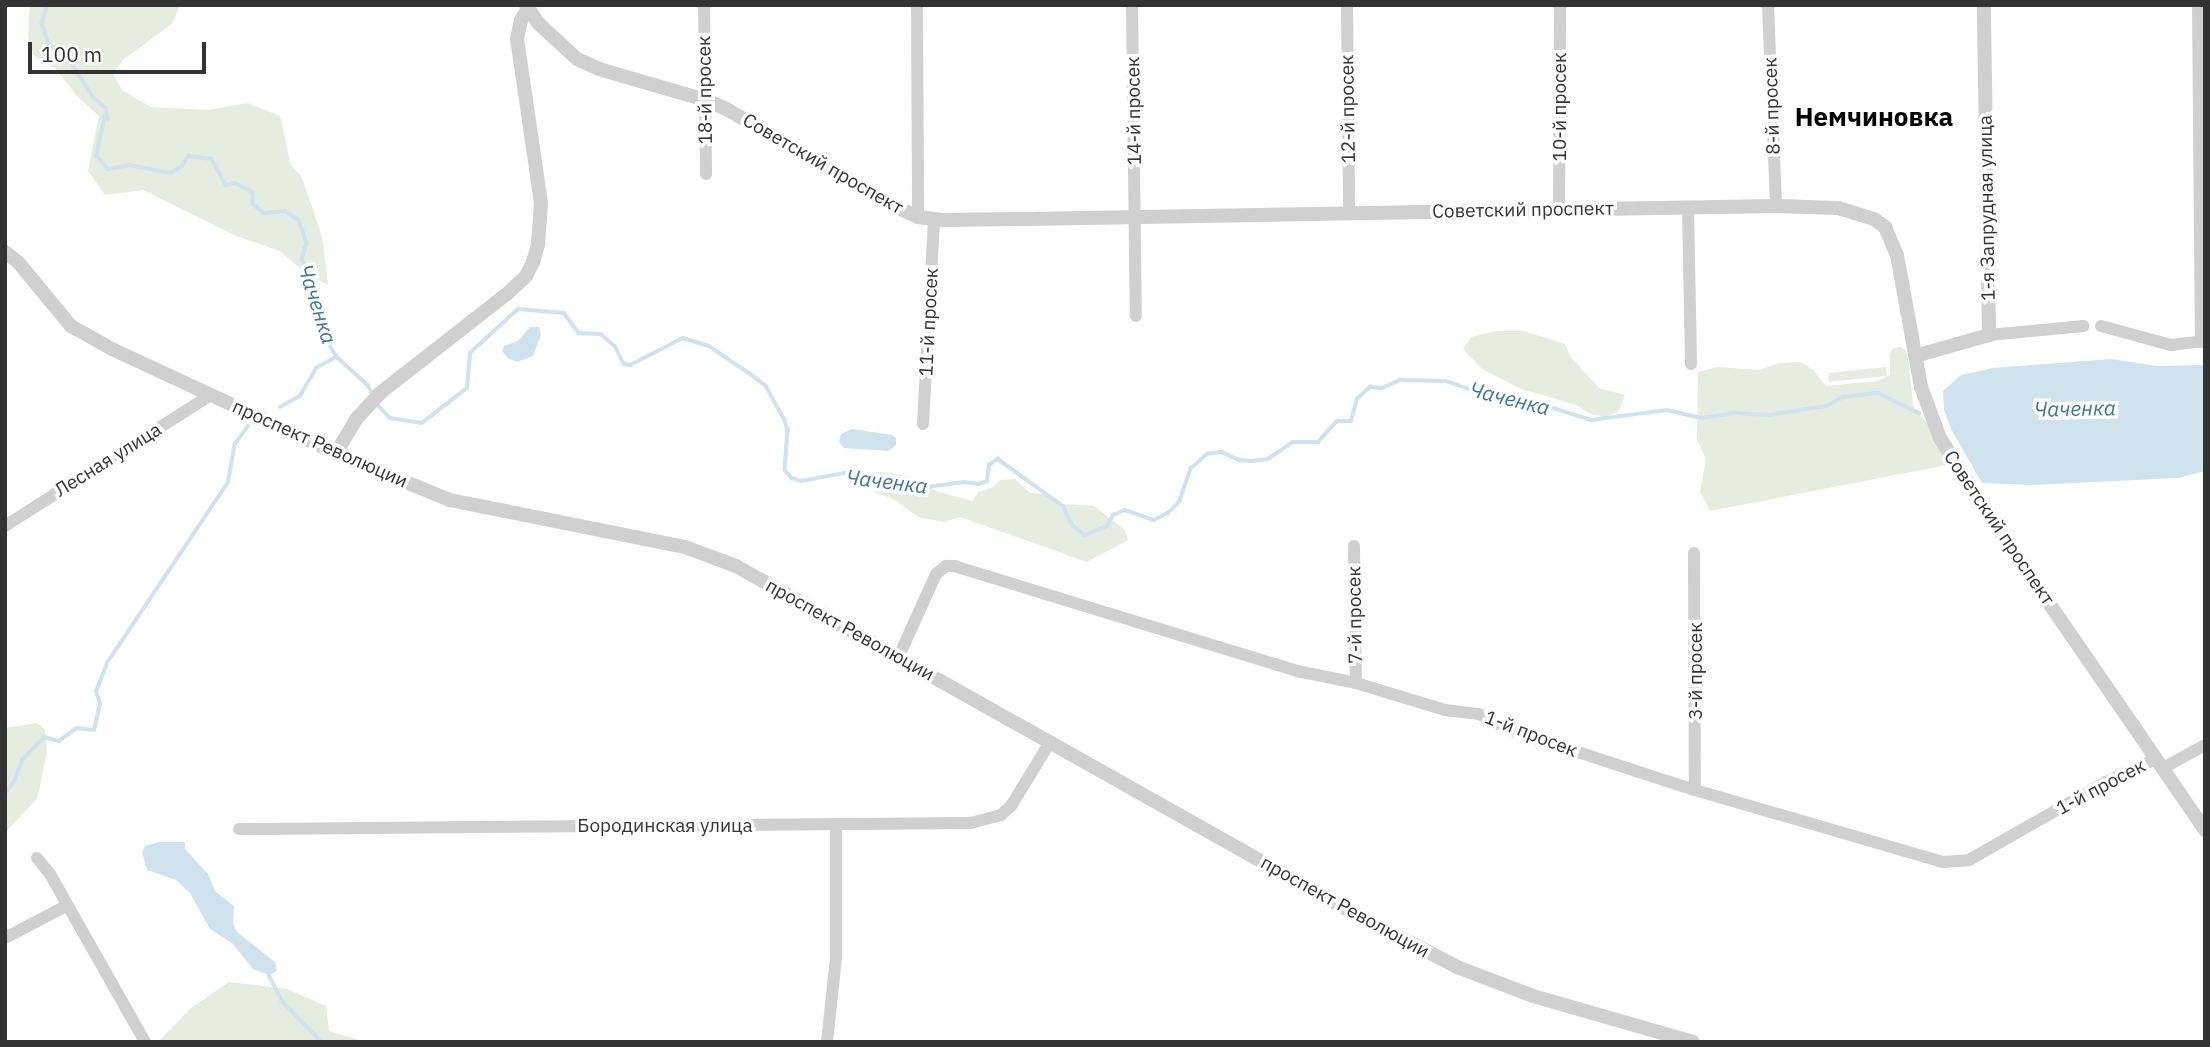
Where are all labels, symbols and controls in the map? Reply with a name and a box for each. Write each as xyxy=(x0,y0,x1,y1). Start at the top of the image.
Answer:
scale bar xyxy=(32,28,210,72)
street label: 18-й просек xyxy=(693,35,717,145)
text: 100 m xyxy=(41,40,102,68)
street label: 10-й просек xyxy=(1549,53,1571,161)
street label: 12-й просек xyxy=(1336,54,1360,164)
street label: 14-й просек xyxy=(1122,56,1146,166)
street label: 8-й просек xyxy=(1759,57,1785,155)
district label: Немчиновка xyxy=(1795,101,1953,133)
street label: Советский проспект xyxy=(739,109,907,219)
street label: 1-я Запрудная улица xyxy=(1974,115,2000,301)
street label: Советский проспект xyxy=(1432,197,1614,223)
water label: Чаченка xyxy=(293,261,343,347)
street label: 11-й просек xyxy=(915,267,943,377)
water label: Чаченка xyxy=(1467,376,1553,420)
street label: проспект Революции xyxy=(229,395,411,493)
water label: Чаченка xyxy=(2034,395,2116,421)
street label: Лесная улица xyxy=(50,418,166,502)
street label: Советский проспект xyxy=(1939,446,2059,610)
water label: Чаченка xyxy=(845,464,929,498)
street label: 7-й просек xyxy=(1343,566,1367,664)
street label: проспект Революции xyxy=(762,574,938,686)
street label: 3-й просек xyxy=(1685,622,1707,720)
street label: 1-й просек xyxy=(1481,706,1581,762)
street label: 1-й просек xyxy=(2053,754,2149,820)
street label: Бородинская улица xyxy=(577,815,753,837)
street label: проспект Революции xyxy=(1257,851,1433,963)

